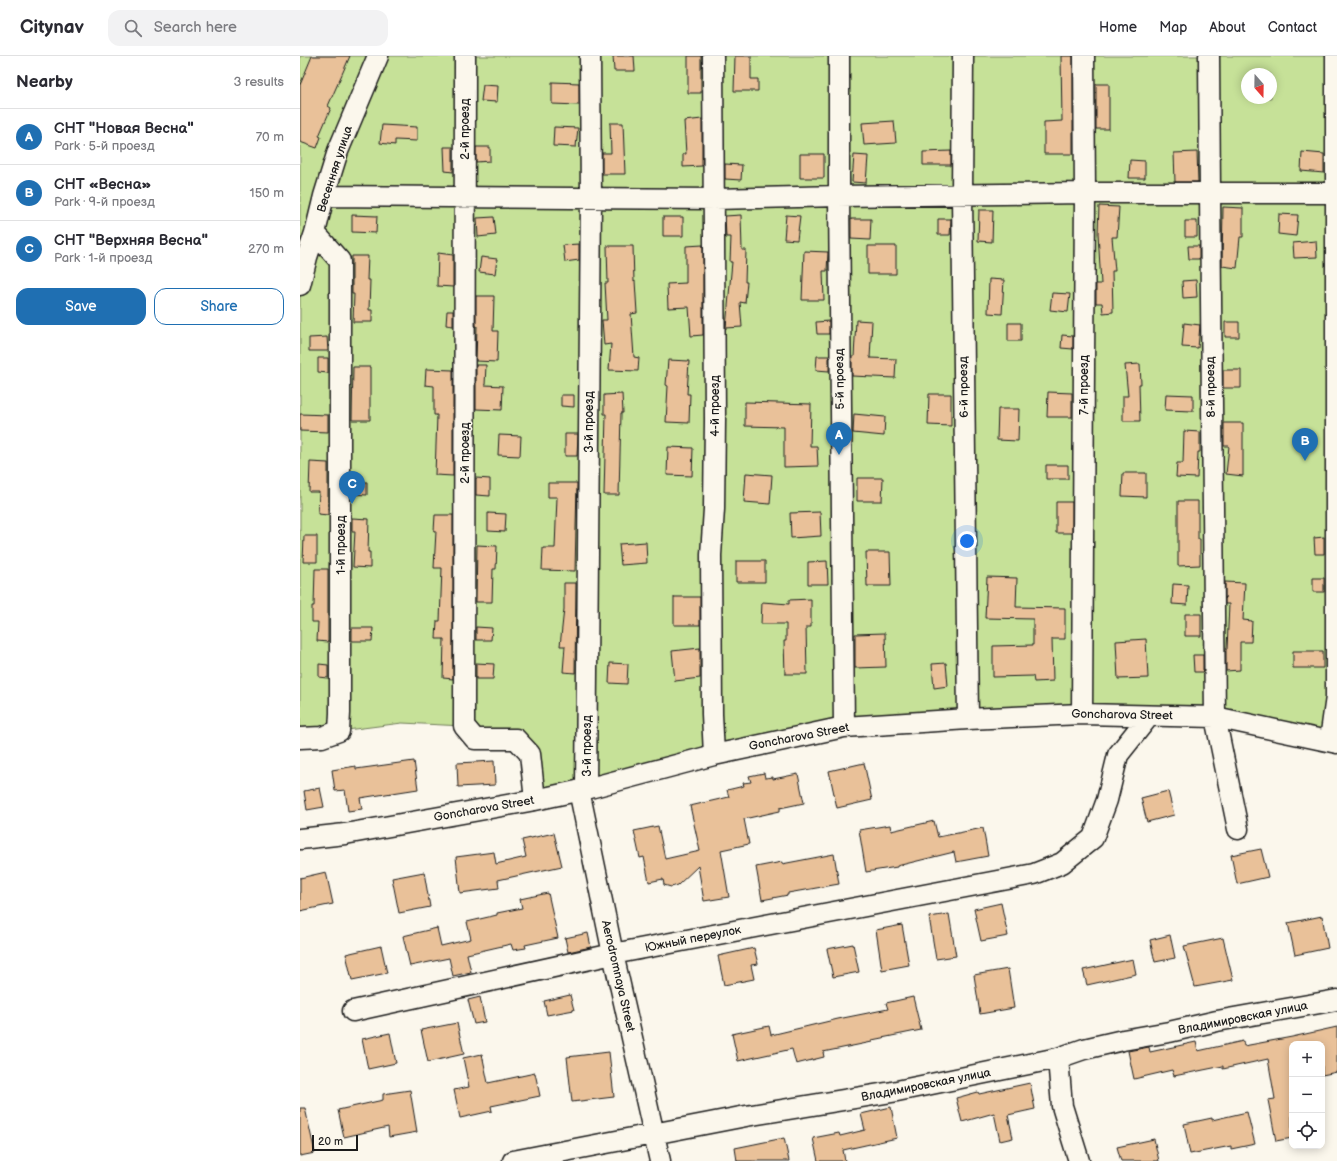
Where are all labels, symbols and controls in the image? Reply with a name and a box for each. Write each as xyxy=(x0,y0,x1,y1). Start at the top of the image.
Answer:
search box xyxy=(108,10,388,46)
text: Citynav xyxy=(20,16,84,39)
icon: search xyxy=(122,17,144,39)
text: Search here xyxy=(154,18,237,37)
text: Home xyxy=(1099,19,1137,36)
text: Map xyxy=(1159,19,1187,36)
text: About xyxy=(1209,19,1246,36)
text: Contact xyxy=(1268,19,1317,36)
north arrow xyxy=(1241,68,1277,104)
text: Nearby xyxy=(16,72,73,92)
text: 3 results xyxy=(233,74,284,90)
street label: 2-й проезд xyxy=(458,98,473,160)
text: СНТ "Новая Весна" xyxy=(54,119,194,138)
street label: Весенняя улица xyxy=(314,124,356,214)
text: A xyxy=(25,129,33,145)
text: 70 m xyxy=(256,129,284,145)
text: Park · 5-й проезд xyxy=(54,138,155,154)
text: СНТ «Весна» xyxy=(54,175,151,194)
text: B xyxy=(24,185,34,201)
text: 150 m xyxy=(250,185,284,201)
text: Park · 9-й проезд xyxy=(54,194,155,210)
text: СНТ "Верхняя Весна" xyxy=(54,231,208,250)
text: C xyxy=(24,241,34,257)
text: 270 m xyxy=(248,241,284,257)
text: Park · 1-й проезд xyxy=(54,250,152,266)
button: Save xyxy=(16,288,146,325)
button: Share xyxy=(154,288,284,325)
street label: 5-й проезд xyxy=(832,348,848,410)
street label: 7-й проезд xyxy=(1077,354,1092,415)
street label: 6-й проезд xyxy=(956,355,972,418)
street label: 8-й проезд xyxy=(1203,356,1219,418)
street label: 4-й проезд xyxy=(708,375,723,437)
street label: 3-й проезд xyxy=(582,391,597,453)
street label: 2-й проезд xyxy=(458,422,473,484)
pin: A xyxy=(826,422,852,455)
pin: B xyxy=(1292,428,1318,461)
pin: C xyxy=(339,471,365,504)
street label: 1-й проезд xyxy=(334,515,349,574)
your location xyxy=(957,531,977,551)
street label: Goncharova Street xyxy=(1071,707,1173,723)
street label: 3-й проезд xyxy=(580,715,595,777)
street label: Goncharova Street xyxy=(748,720,851,754)
street label: Goncharova Street xyxy=(433,793,536,825)
street label: Aerodromnaya Street xyxy=(598,919,638,1034)
street label: Южный переулок xyxy=(644,922,743,956)
street label: Владимировская улица xyxy=(1177,998,1309,1038)
map controls xyxy=(1289,1041,1325,1149)
button: + xyxy=(1289,1041,1325,1077)
street label: Владимировская улица xyxy=(860,1065,992,1105)
button: − xyxy=(1289,1077,1325,1113)
button: locate xyxy=(1289,1113,1325,1149)
scale bar xyxy=(312,1133,358,1152)
text: 20 m xyxy=(318,1135,343,1148)

